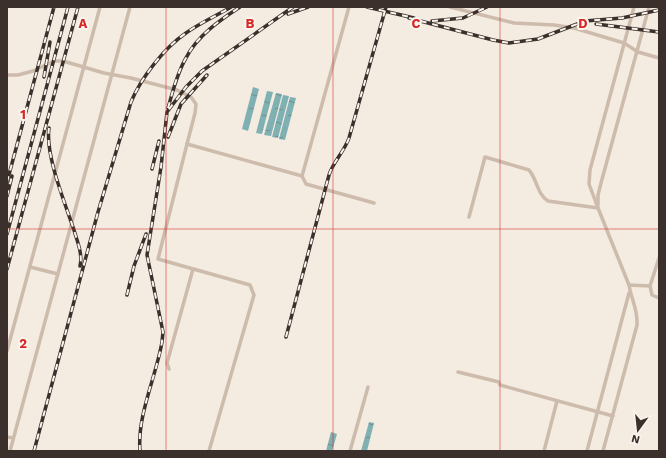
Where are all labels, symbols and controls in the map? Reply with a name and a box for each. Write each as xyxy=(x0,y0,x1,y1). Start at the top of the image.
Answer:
text: A xyxy=(79,16,88,31)
text: B xyxy=(246,16,255,31)
text: C xyxy=(412,16,421,31)
text: D xyxy=(578,16,588,31)
text: 1 xyxy=(20,107,26,122)
text: 2 xyxy=(19,336,27,351)
north arrow xyxy=(618,410,658,450)
text: N xyxy=(630,432,641,447)

